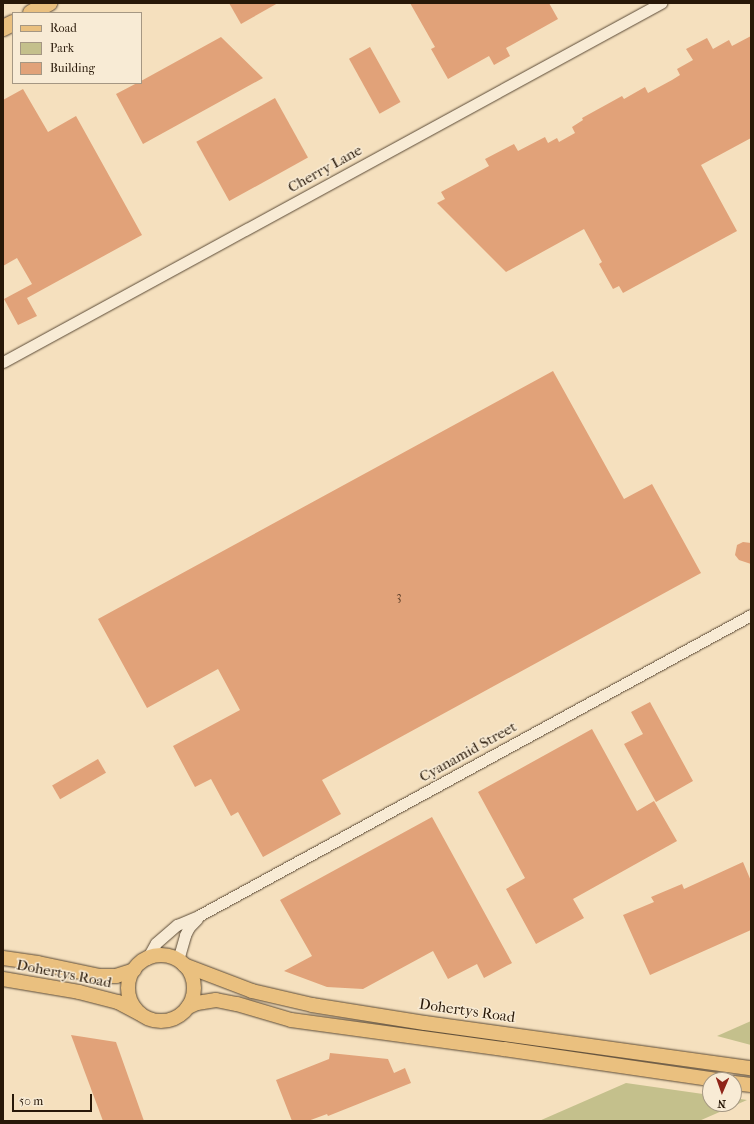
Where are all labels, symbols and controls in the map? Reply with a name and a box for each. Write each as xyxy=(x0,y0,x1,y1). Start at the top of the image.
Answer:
legend xyxy=(12,12,142,84)
text: Road xyxy=(50,21,77,35)
text: Park xyxy=(50,41,74,55)
text: Building xyxy=(50,61,95,75)
street label: Cherry Lane xyxy=(285,141,365,197)
house number: 3 xyxy=(396,588,402,604)
street label: Cyanamid Street xyxy=(416,718,520,786)
street label: Dohertys Road xyxy=(15,956,113,992)
street label: Dohertys Road xyxy=(418,995,516,1027)
north arrow xyxy=(702,1072,742,1112)
scale bar xyxy=(14,1086,94,1112)
text: 50 m xyxy=(19,1094,43,1108)
text: N xyxy=(717,1097,726,1110)

